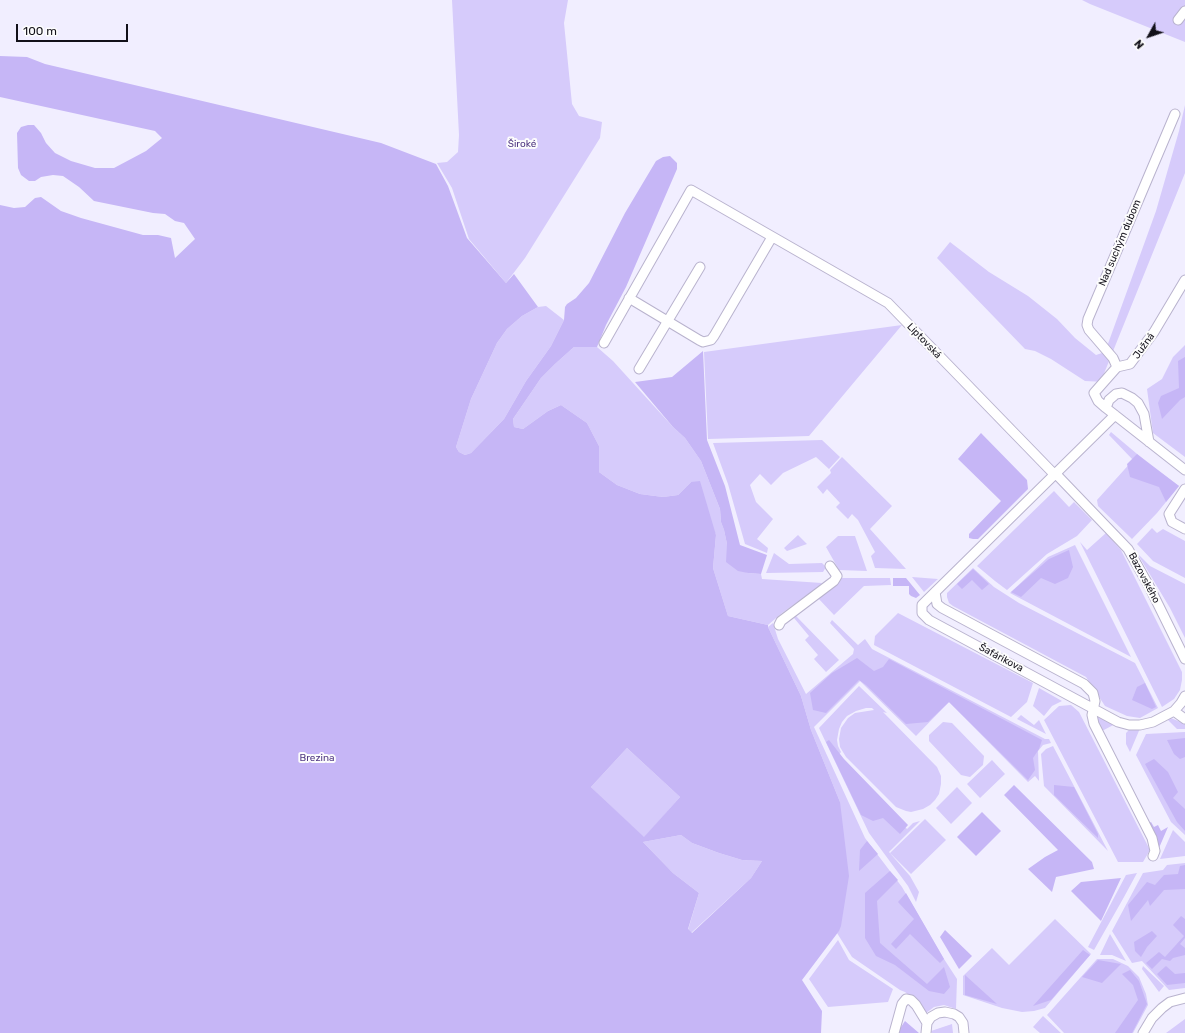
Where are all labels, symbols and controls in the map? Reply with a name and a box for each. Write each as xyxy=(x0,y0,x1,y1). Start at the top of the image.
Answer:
scale bar xyxy=(18,16,130,42)
north arrow xyxy=(1129,16,1169,56)
text: 100 m xyxy=(23,24,57,38)
text: N xyxy=(1132,37,1147,51)
park label: Široké xyxy=(508,138,536,150)
street label: Nad suchým dubom xyxy=(1096,198,1144,288)
street label: Liptovská xyxy=(904,321,944,361)
street label: Južná xyxy=(1131,331,1157,361)
street label: Bazovského xyxy=(1126,551,1162,605)
street label: Šafárikova xyxy=(977,641,1025,675)
park label: Brezina xyxy=(299,752,335,764)

